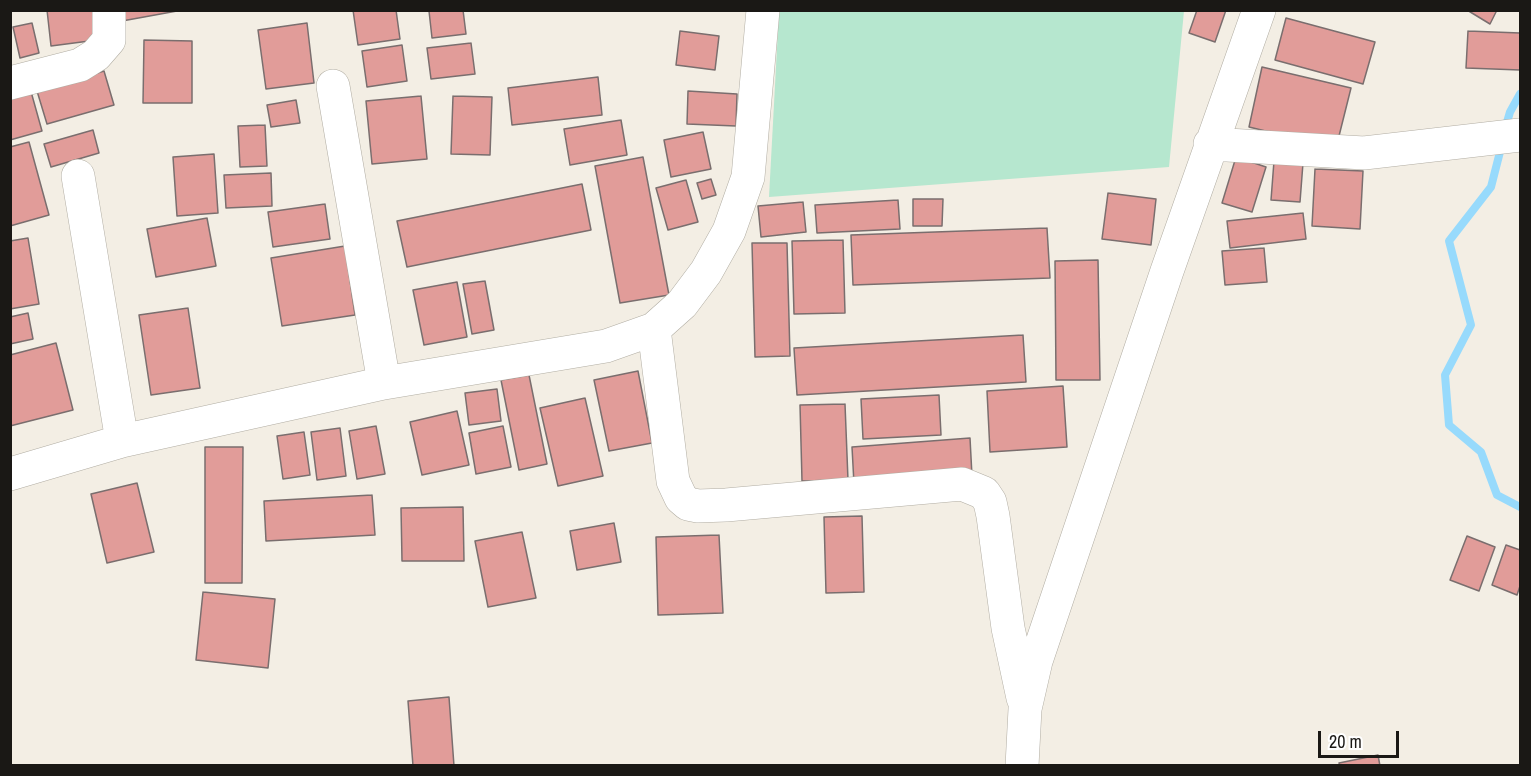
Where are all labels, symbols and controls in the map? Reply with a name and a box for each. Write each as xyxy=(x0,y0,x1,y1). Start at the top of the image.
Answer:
scale bar xyxy=(1321,719,1402,757)
text: 20 m xyxy=(1329,729,1362,754)

